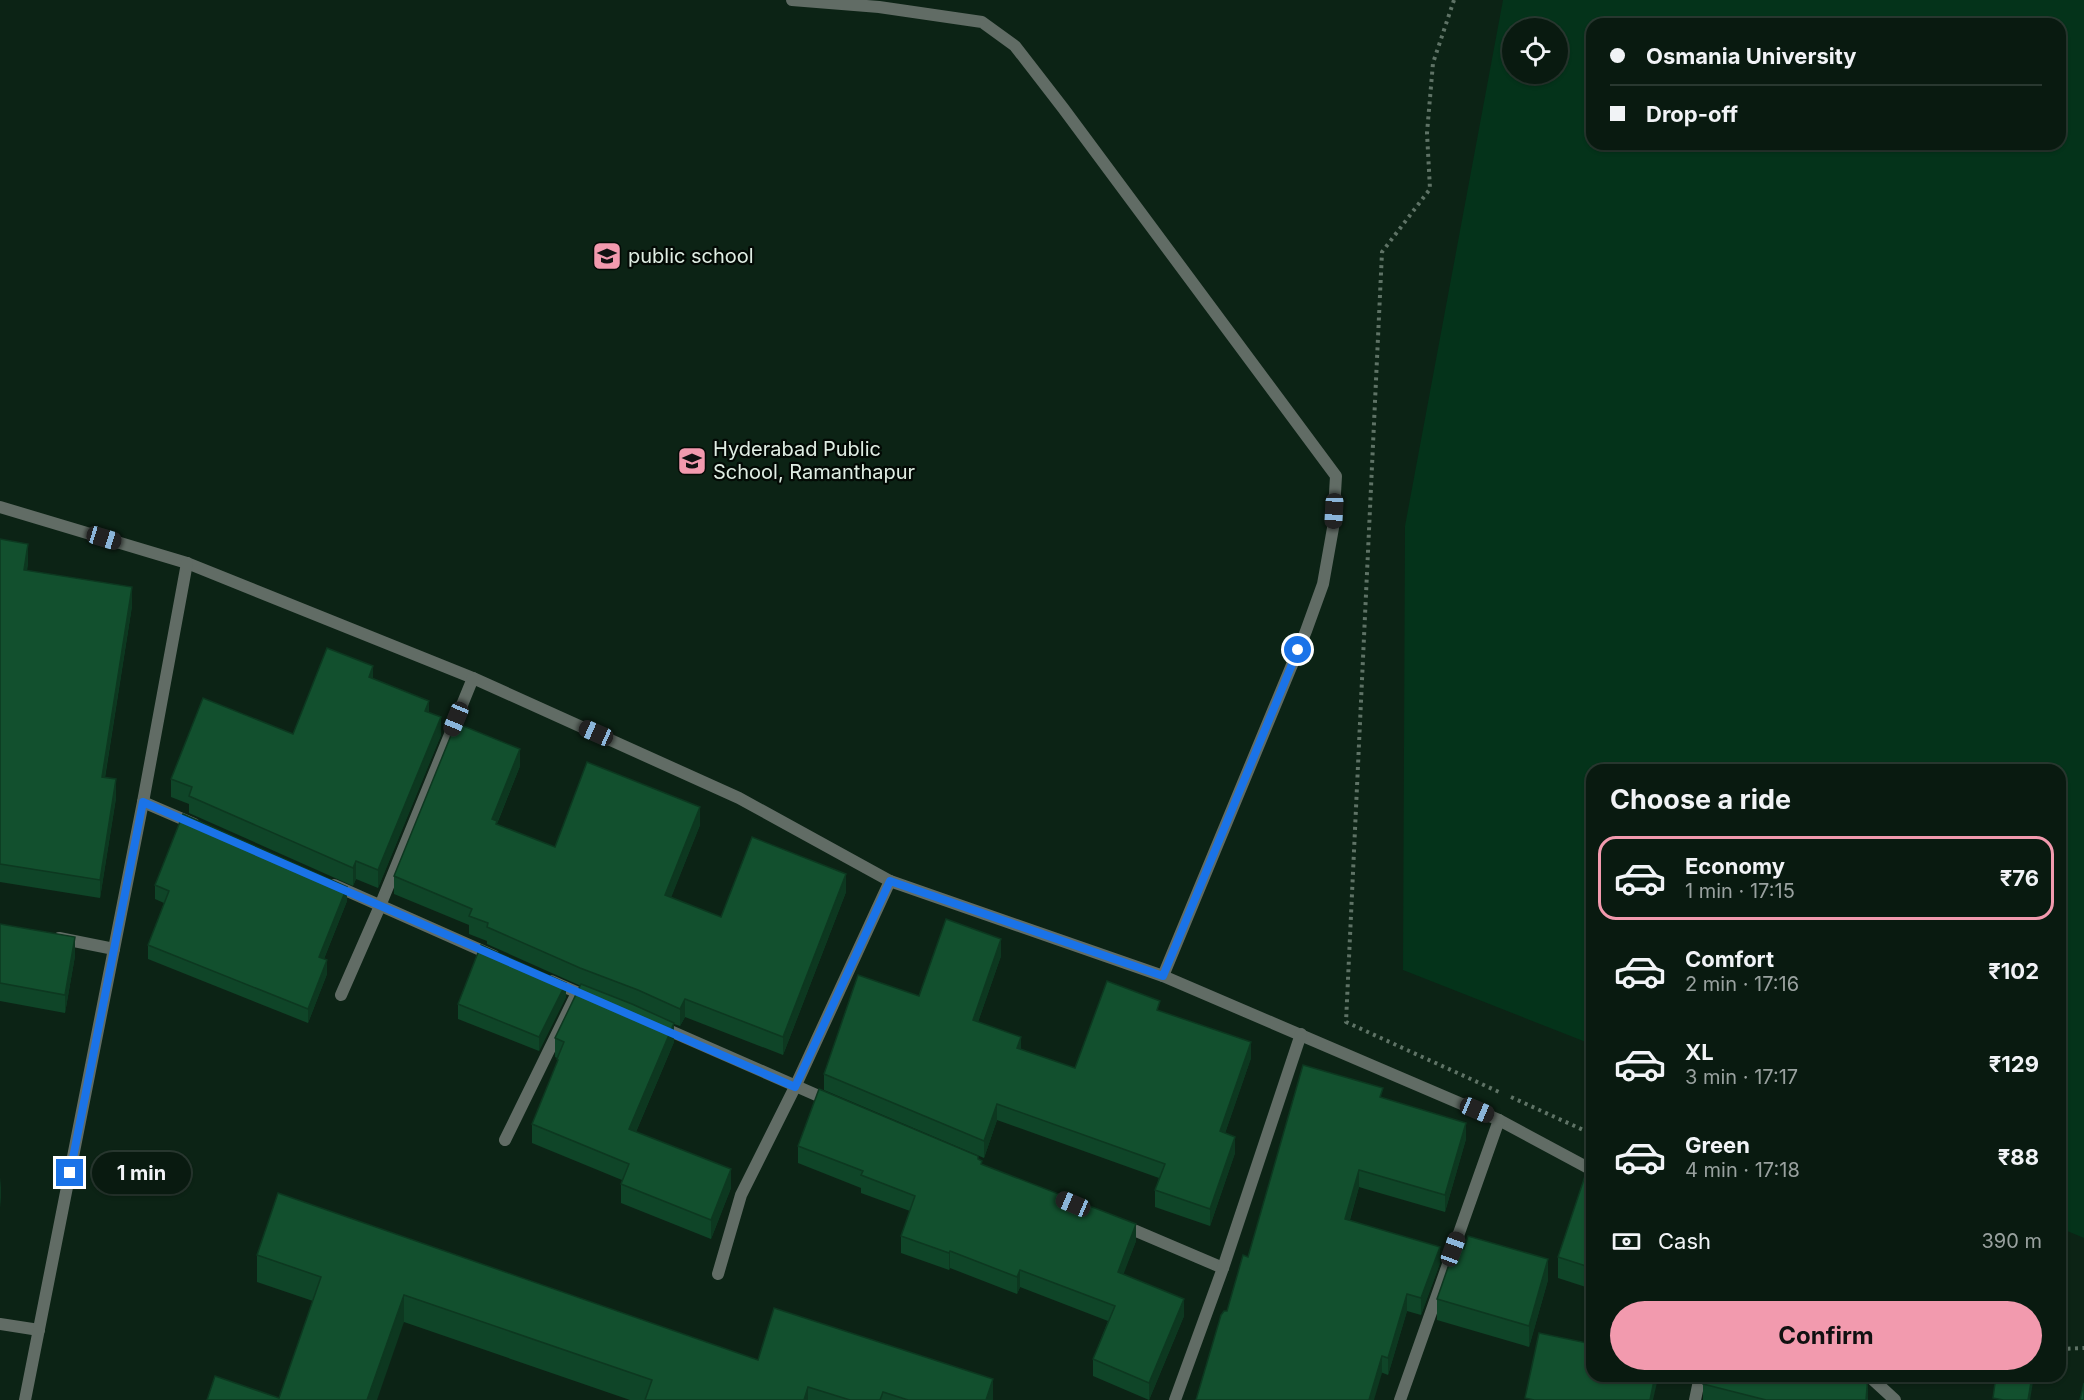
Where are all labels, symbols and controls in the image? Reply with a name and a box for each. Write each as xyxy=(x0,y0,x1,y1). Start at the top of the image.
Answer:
map controls xyxy=(1502,18,1568,84)
button: locate xyxy=(1502,18,1568,84)
text: Osmania University xyxy=(1646,43,1856,69)
text: Drop-off xyxy=(1646,101,1738,127)
school or university icon: public school xyxy=(591,240,623,272)
place label: public school xyxy=(628,244,754,268)
place label: Hyderabad Public School, Ramanthapur xyxy=(713,437,916,484)
school or university icon: Hyderabad Public School, Ramanthapur xyxy=(676,445,708,477)
car xyxy=(1324,493,1344,529)
car xyxy=(84,524,124,552)
route start xyxy=(1284,636,1311,663)
car xyxy=(441,699,471,739)
car xyxy=(576,717,616,749)
text: Choose a ride xyxy=(1610,783,1791,816)
icon: car xyxy=(1613,851,1667,905)
text: Economy xyxy=(1685,853,1785,879)
text: ₹76 xyxy=(2000,865,2039,891)
text: 1 min · 17:15 xyxy=(1685,879,1795,903)
icon: car xyxy=(1613,944,1667,998)
text: Comfort xyxy=(1685,946,1774,972)
text: ₹102 xyxy=(1988,958,2039,984)
text: 2 min · 17:16 xyxy=(1685,972,1799,996)
icon: car xyxy=(1613,1037,1667,1091)
text: XL xyxy=(1685,1039,1714,1065)
text: ₹129 xyxy=(1989,1051,2039,1077)
text: 3 min · 17:17 xyxy=(1685,1065,1798,1089)
car xyxy=(1457,1095,1497,1125)
icon: car xyxy=(1613,1130,1667,1184)
text: Green xyxy=(1685,1132,1750,1158)
text: ₹88 xyxy=(1998,1144,2039,1170)
callout: 1 min xyxy=(91,1152,190,1194)
text: 4 min · 17:18 xyxy=(1685,1158,1800,1182)
route end xyxy=(56,1159,83,1186)
text: 1 min xyxy=(117,1161,166,1185)
car xyxy=(1053,1189,1093,1219)
icon: cash xyxy=(1610,1225,1643,1258)
text: Cash xyxy=(1658,1228,1711,1254)
car xyxy=(1438,1229,1468,1269)
text: 390 m xyxy=(1981,1229,2042,1253)
button: Confirm xyxy=(1610,1301,2042,1370)

